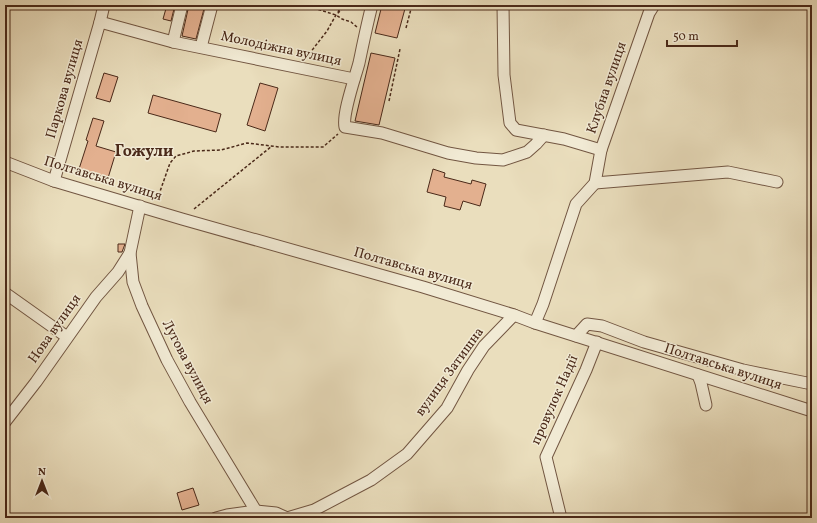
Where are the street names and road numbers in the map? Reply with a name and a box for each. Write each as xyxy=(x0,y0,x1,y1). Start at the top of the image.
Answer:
street label: Молодіжна вулиця xyxy=(219,27,343,71)
street label: Паркова вулиця xyxy=(42,37,88,141)
street label: Клубна вулиця xyxy=(582,39,632,137)
street label: Полтавська вулиця xyxy=(42,152,164,206)
street label: Полтавська вулиця xyxy=(351,243,475,295)
street label: Нова вулиця xyxy=(24,290,86,368)
street label: Лугова вулиця xyxy=(157,317,217,407)
street label: вулиця Затишна xyxy=(411,324,489,420)
street label: Полтавська вулиця xyxy=(662,339,784,395)
street label: провулок Надії xyxy=(527,352,583,448)

